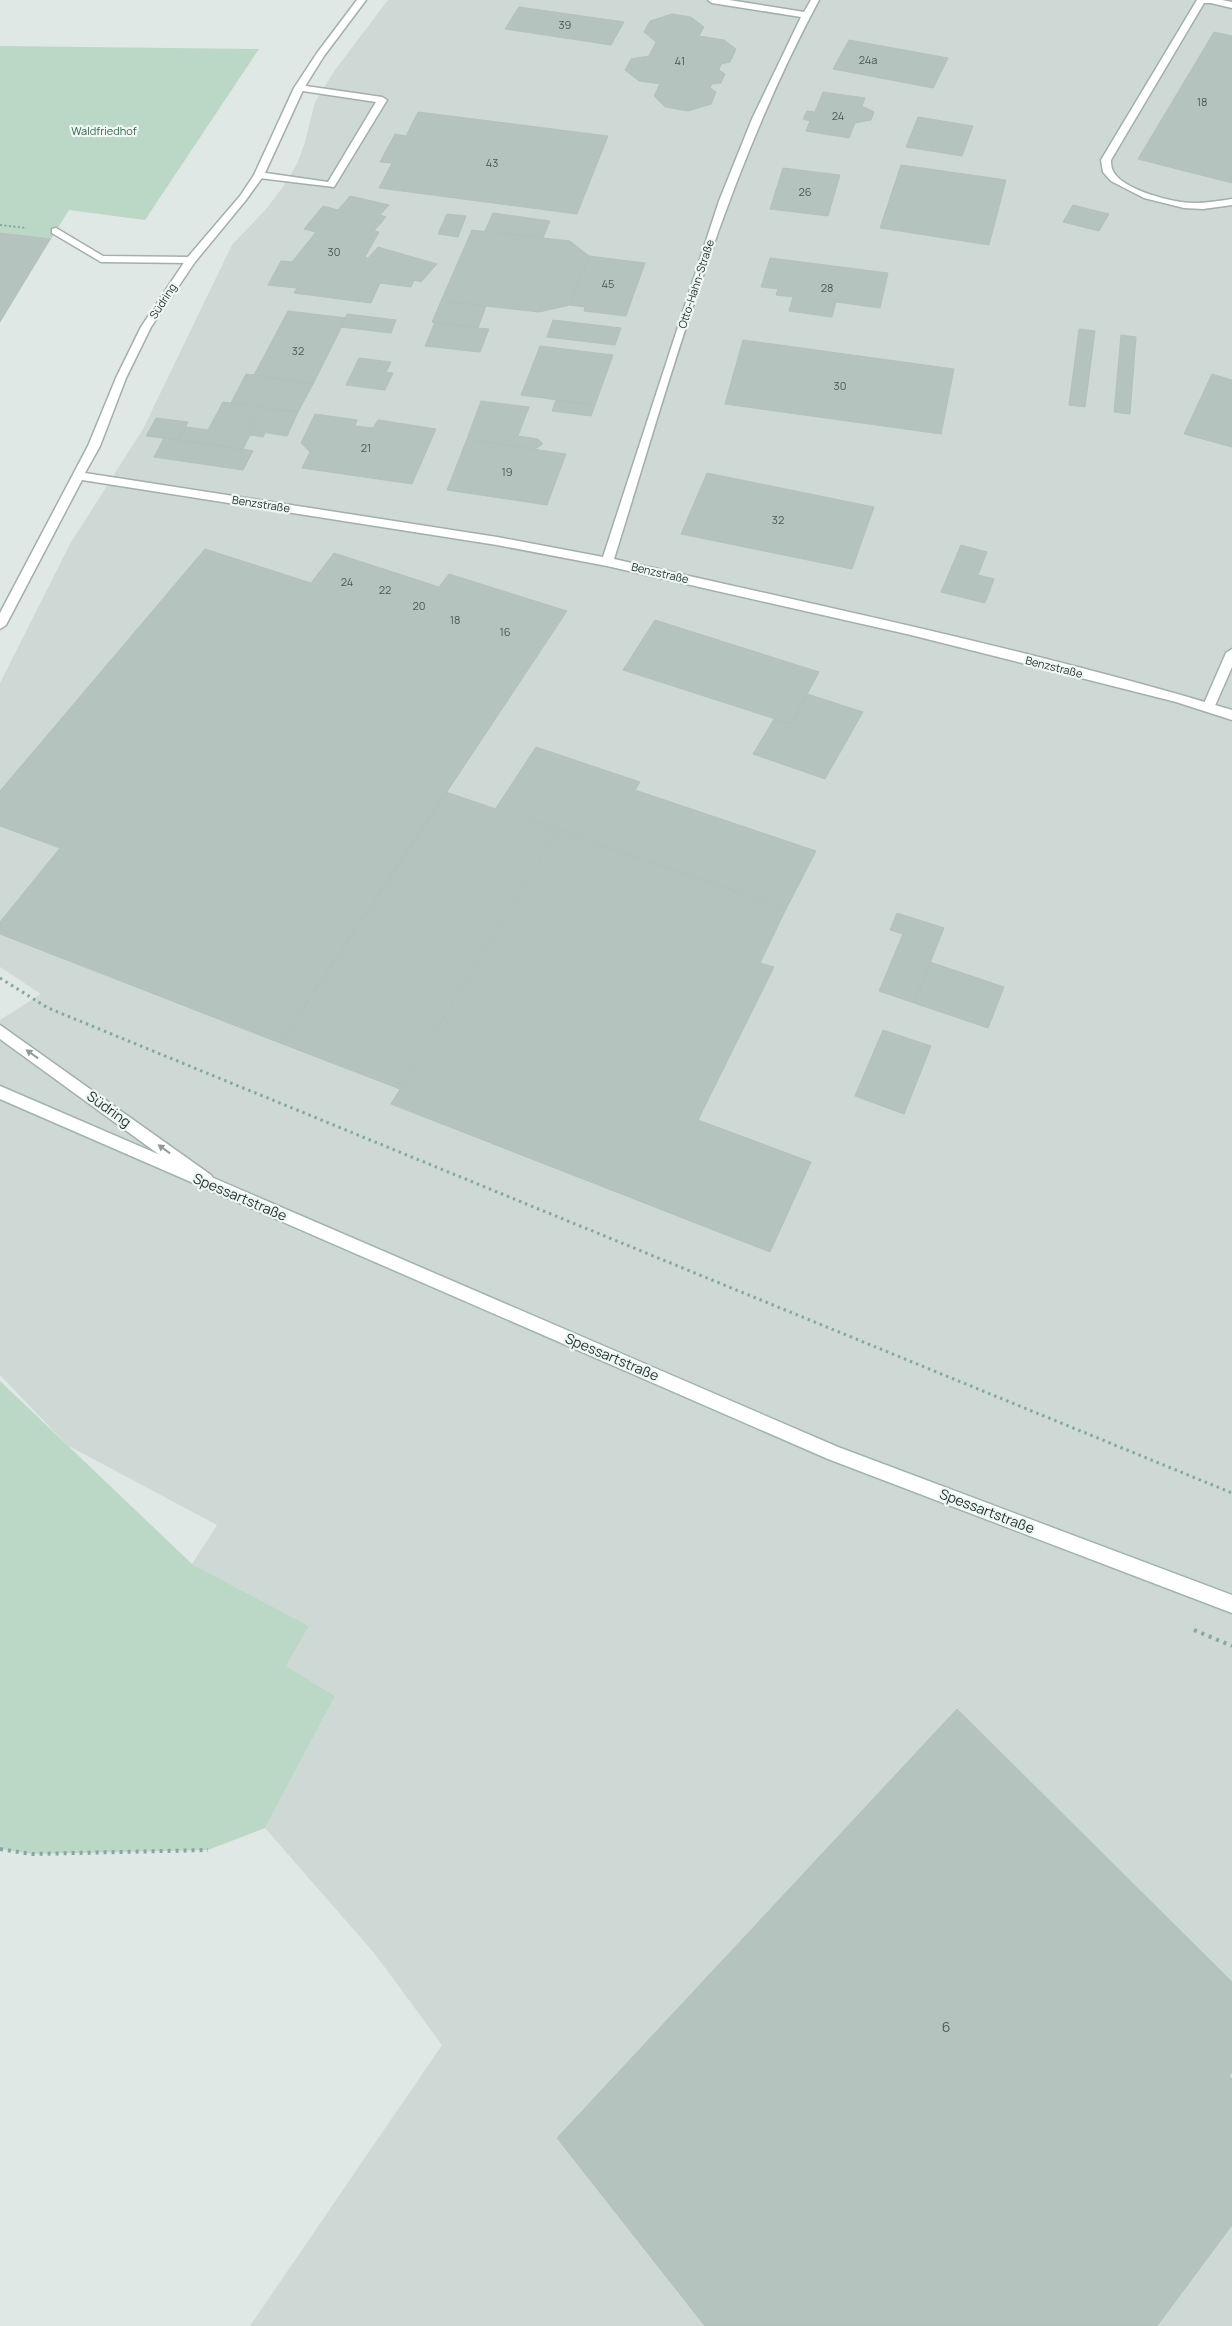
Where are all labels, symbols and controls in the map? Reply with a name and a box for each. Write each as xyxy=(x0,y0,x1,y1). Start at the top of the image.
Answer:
house number: 39 xyxy=(559,17,572,32)
house number: 24a xyxy=(859,52,877,67)
house number: 41 xyxy=(675,53,685,68)
house number: 18 xyxy=(1197,94,1207,109)
house number: 24 xyxy=(832,108,844,123)
park label: Waldfriedhof xyxy=(71,123,137,138)
house number: 43 xyxy=(486,155,498,170)
house number: 26 xyxy=(798,184,812,199)
street label: Otto-Hahn-Straße xyxy=(674,237,717,330)
house number: 30 xyxy=(328,244,340,259)
house number: 45 xyxy=(602,276,614,291)
street label: Südring xyxy=(146,280,180,321)
house number: 28 xyxy=(821,280,833,295)
house number: 32 xyxy=(292,343,304,358)
house number: 30 xyxy=(834,378,846,393)
house number: 21 xyxy=(361,440,371,455)
house number: 19 xyxy=(501,464,513,479)
street label: Benzstraße xyxy=(231,492,292,516)
house number: 32 xyxy=(772,512,784,527)
street label: Benzstraße xyxy=(630,559,691,587)
house number: 24 xyxy=(341,574,353,589)
house number: 22 xyxy=(379,582,391,597)
house number: 20 xyxy=(413,598,425,613)
house number: 18 xyxy=(450,612,460,627)
house number: 16 xyxy=(499,624,511,639)
street label: Benzstraße xyxy=(1024,652,1085,681)
one-way arrow xyxy=(25,1049,39,1059)
street label: Südring xyxy=(83,1086,135,1131)
one-way arrow xyxy=(157,1144,171,1154)
street label: Spessartstraße xyxy=(190,1168,290,1225)
street label: Spessartstraße xyxy=(562,1328,662,1385)
street label: Spessartstraße xyxy=(937,1484,1037,1537)
house number: 6 xyxy=(942,2017,950,2036)

